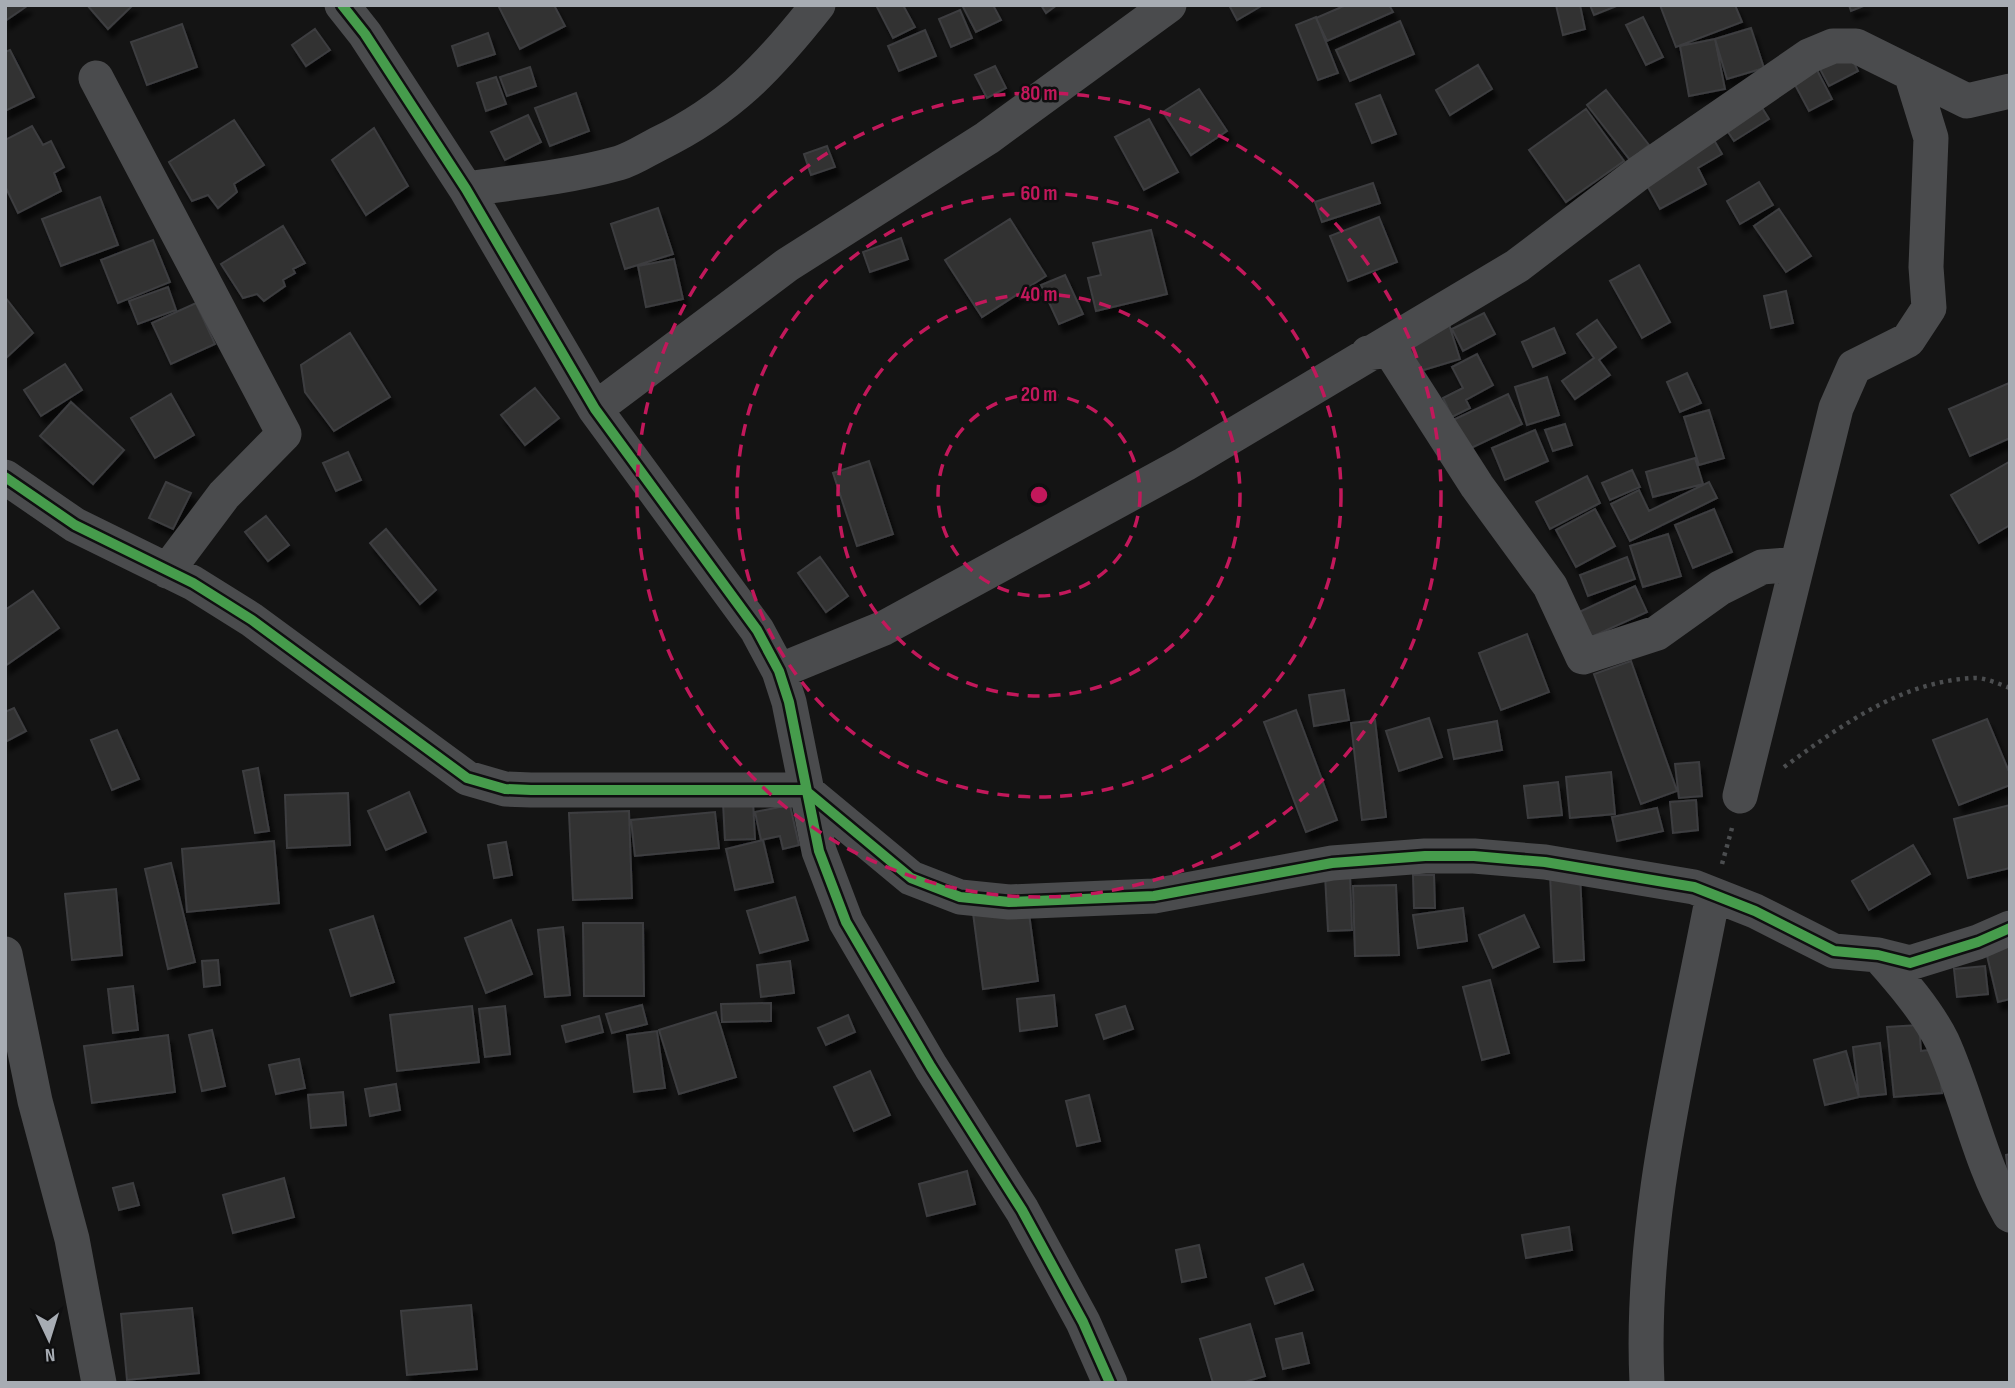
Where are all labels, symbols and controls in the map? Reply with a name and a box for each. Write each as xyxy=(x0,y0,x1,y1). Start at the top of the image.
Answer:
text: 80 m xyxy=(1020,81,1058,106)
text: 60 m xyxy=(1020,181,1058,206)
text: 40 m xyxy=(1021,282,1057,307)
text: 20 m xyxy=(1021,382,1057,407)
centre of rings xyxy=(1027,483,1051,507)
north arrow xyxy=(14,1304,84,1374)
text: N xyxy=(44,1343,56,1366)

